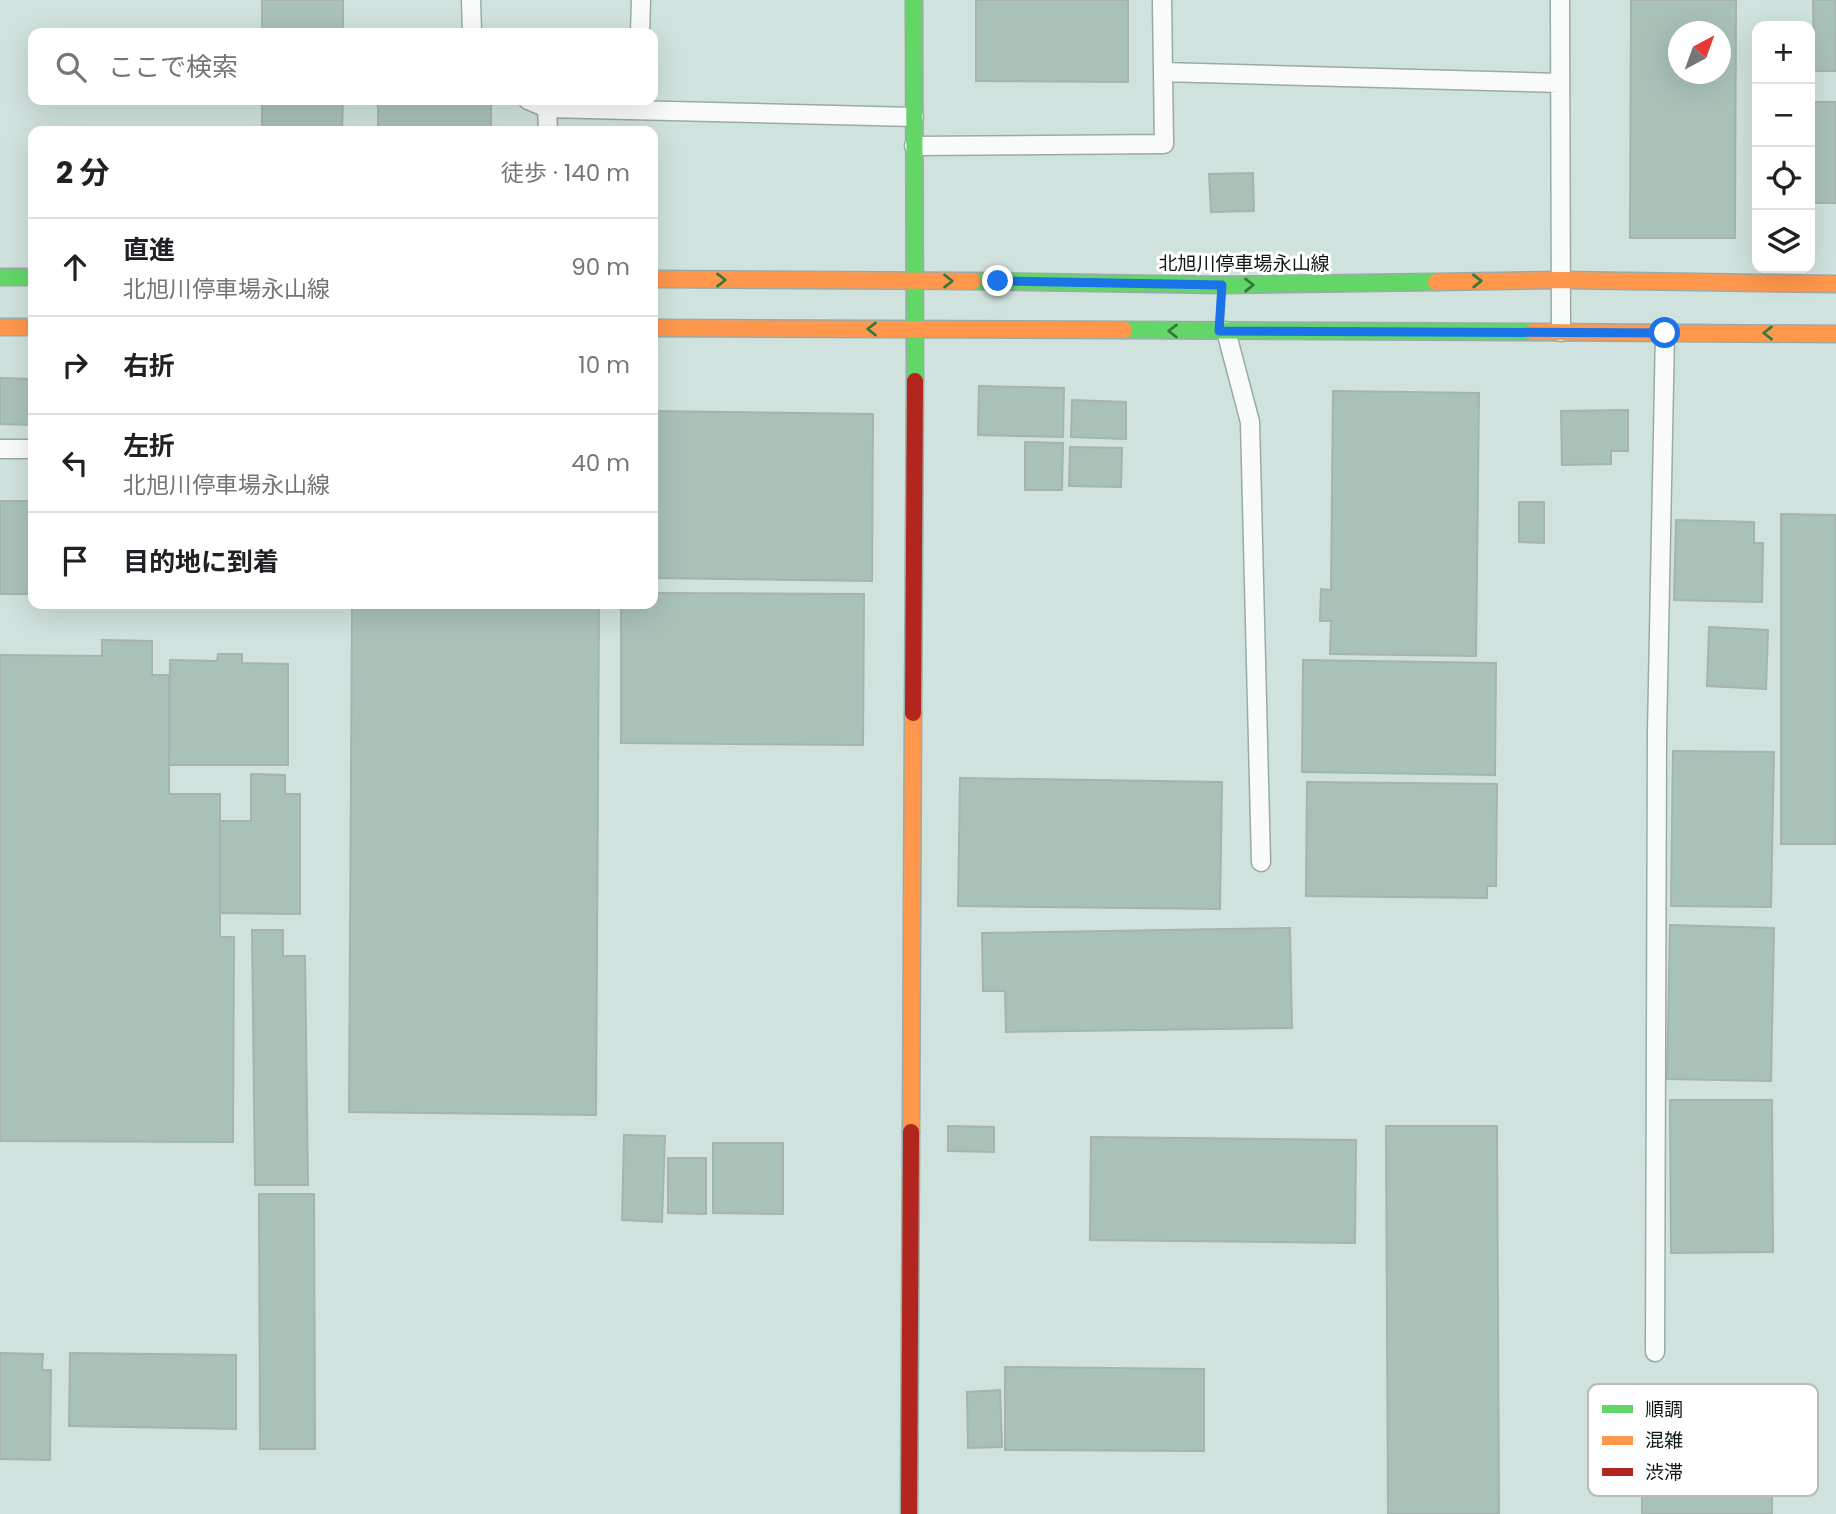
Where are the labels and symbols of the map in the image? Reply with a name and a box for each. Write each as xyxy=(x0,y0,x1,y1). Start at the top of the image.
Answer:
north arrow xyxy=(1668,21,1731,84)
street label: 北旭川停車場永山線 xyxy=(1158,250,1330,277)
route end xyxy=(982,265,1013,296)
one-way arrow xyxy=(716,272,727,288)
one-way arrow xyxy=(943,273,954,288)
one-way arrow xyxy=(1472,273,1483,289)
one-way arrow xyxy=(1245,277,1255,293)
route start xyxy=(1649,317,1680,348)
one-way arrow xyxy=(866,321,877,337)
one-way arrow xyxy=(1167,323,1178,339)
one-way arrow xyxy=(1762,325,1773,341)
legend xyxy=(1588,1384,1818,1496)
text: 順調 xyxy=(1645,1396,1683,1423)
text: 混雑 xyxy=(1645,1427,1683,1454)
text: 渋滞 xyxy=(1645,1459,1683,1486)

